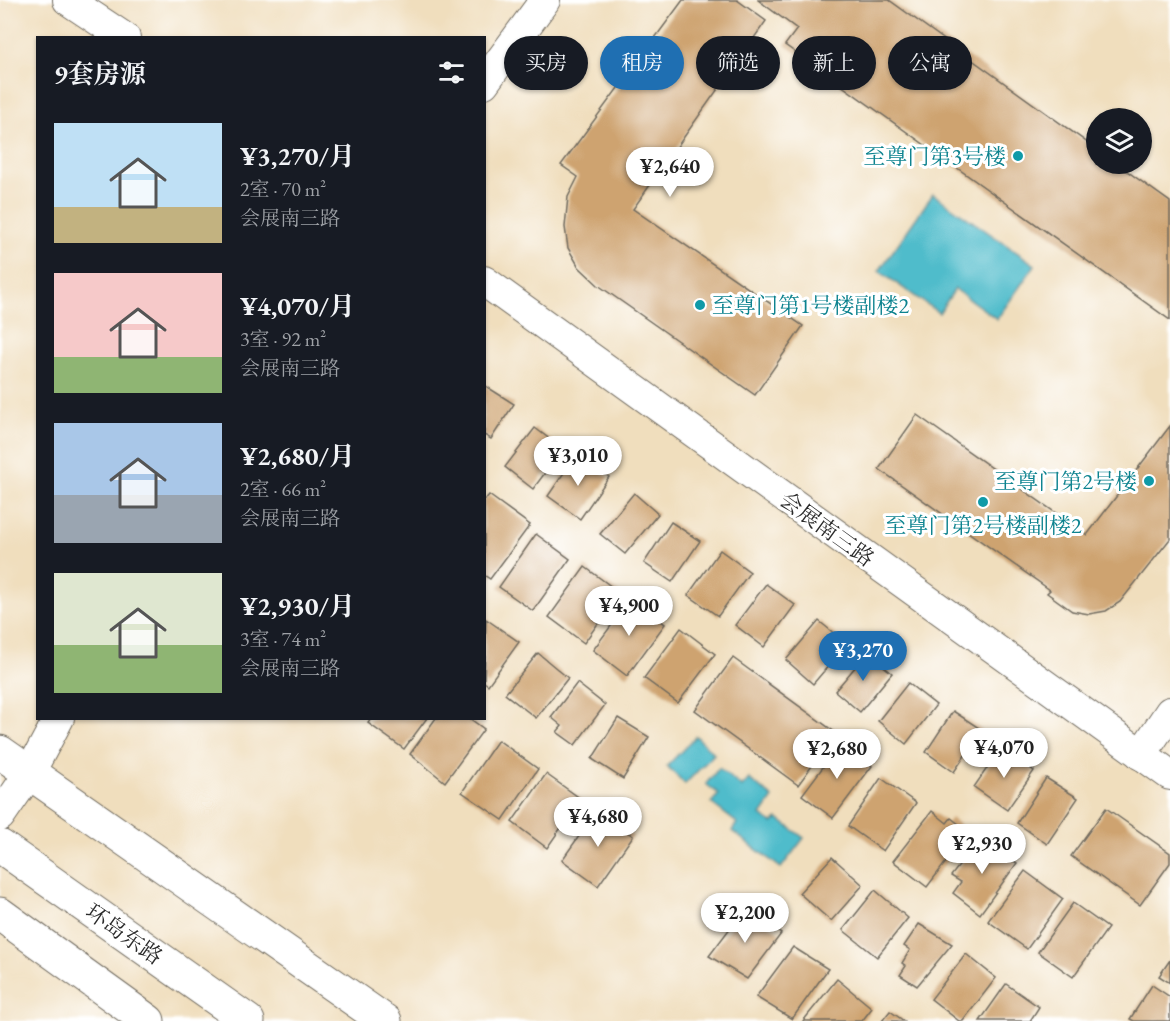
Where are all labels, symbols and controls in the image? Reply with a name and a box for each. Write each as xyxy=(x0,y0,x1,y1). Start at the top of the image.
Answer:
chip: 买房 xyxy=(504,36,588,90)
chip: 租房 xyxy=(600,36,684,90)
chip: 筛选 xyxy=(696,36,780,90)
chip: 新上 xyxy=(792,36,876,90)
chip: 公寓 xyxy=(888,36,972,90)
icon: filters xyxy=(435,56,468,89)
text: 9套房源 xyxy=(54,57,146,91)
map controls xyxy=(1086,108,1152,174)
button: layers xyxy=(1086,108,1152,174)
text: ¥3,270/月 xyxy=(240,139,355,173)
place label: 至尊门第3号楼 xyxy=(863,142,1006,171)
icon: home xyxy=(102,147,174,219)
pin: ¥2,640 xyxy=(621,147,719,198)
marker: 至尊门第3号楼 xyxy=(1011,149,1025,163)
text: ¥2,640 xyxy=(640,153,700,179)
text: 2室 · 70 m² xyxy=(240,176,326,202)
text: 会展南三路 xyxy=(240,205,340,231)
text: ¥4,070/月 xyxy=(240,289,355,323)
place label: 至尊门第1号楼副楼2 xyxy=(712,291,910,320)
icon: home xyxy=(102,297,174,369)
marker: 至尊门第1号楼副楼2 xyxy=(693,298,707,312)
text: 3室 · 92 m² xyxy=(240,326,326,352)
text: 会展南三路 xyxy=(240,355,340,381)
pin: ¥3,010 xyxy=(529,436,627,487)
text: ¥2,680/月 xyxy=(240,439,355,473)
text: ¥3,010 xyxy=(548,442,608,468)
icon: home xyxy=(102,447,174,519)
place label: 至尊门第2号楼 xyxy=(994,467,1137,496)
marker: 至尊门第2号楼 xyxy=(1142,474,1156,488)
text: 2室 · 66 m² xyxy=(240,476,326,502)
street label: 会展南三路 xyxy=(774,485,880,573)
marker: 至尊门第2号楼副楼2 xyxy=(976,495,990,509)
text: 会展南三路 xyxy=(240,505,340,531)
place label: 至尊门第2号楼副楼2 xyxy=(884,511,1082,540)
pin: ¥4,900 xyxy=(580,586,678,637)
text: ¥2,930/月 xyxy=(240,589,355,623)
text: ¥4,900 xyxy=(599,592,659,618)
icon: home xyxy=(102,597,174,669)
text: 3室 · 74 m² xyxy=(240,626,326,652)
pin: ¥3,270 xyxy=(814,631,912,682)
text: ¥3,270 xyxy=(833,637,893,663)
text: 会展南三路 xyxy=(240,655,340,681)
pin: ¥4,070 xyxy=(955,728,1053,779)
pin: ¥2,680 xyxy=(788,729,886,780)
text: ¥4,070 xyxy=(974,734,1034,760)
text: ¥2,680 xyxy=(807,735,867,761)
pin: ¥4,680 xyxy=(549,797,647,848)
text: ¥4,680 xyxy=(568,803,628,829)
pin: ¥2,930 xyxy=(933,824,1031,875)
text: ¥2,930 xyxy=(952,830,1012,856)
pin: ¥2,200 xyxy=(696,893,794,944)
street label: 环岛东路 xyxy=(80,897,168,971)
text: ¥2,200 xyxy=(715,899,775,925)

